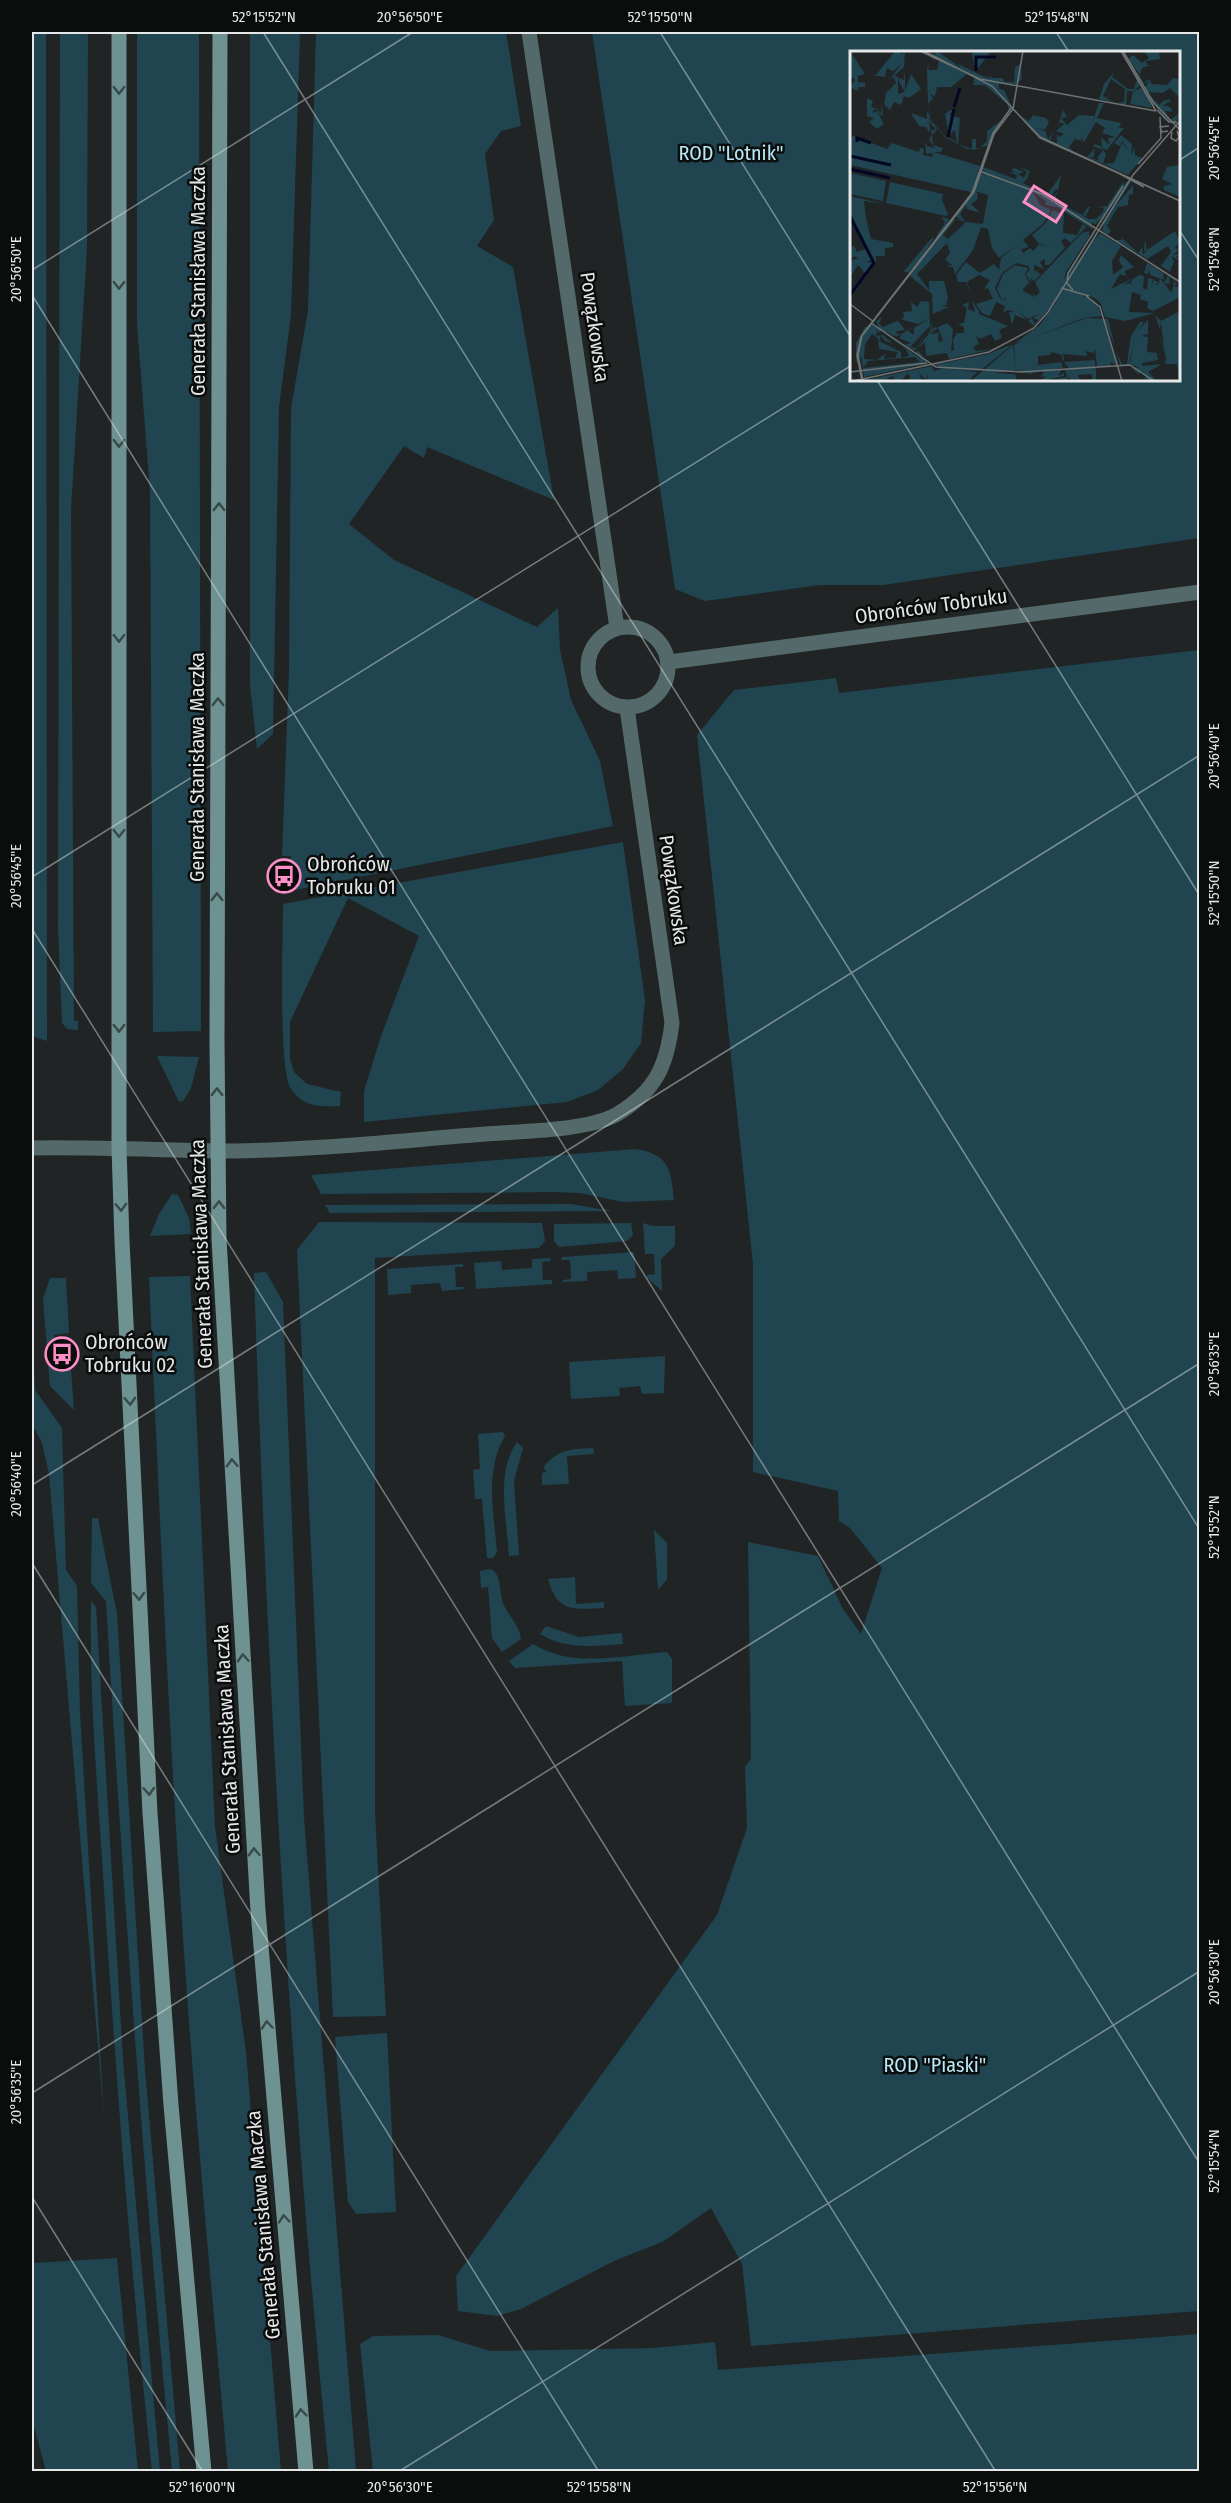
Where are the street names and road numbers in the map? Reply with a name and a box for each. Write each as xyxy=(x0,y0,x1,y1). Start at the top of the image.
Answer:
street label: Generała Stanisława Maczka xyxy=(186,166,210,396)
street label: Powązkowska xyxy=(575,270,615,384)
street label: Obrońców Tobruku xyxy=(853,583,1009,629)
street label: Generała Stanisława Maczka xyxy=(185,652,209,882)
street label: Powązkowska xyxy=(654,833,694,947)
street label: Generała Stanisława Maczka xyxy=(185,1139,217,1369)
street label: Generała Stanisława Maczka xyxy=(209,1624,245,1854)
street label: Generała Stanisława Maczka xyxy=(241,2109,285,2341)

